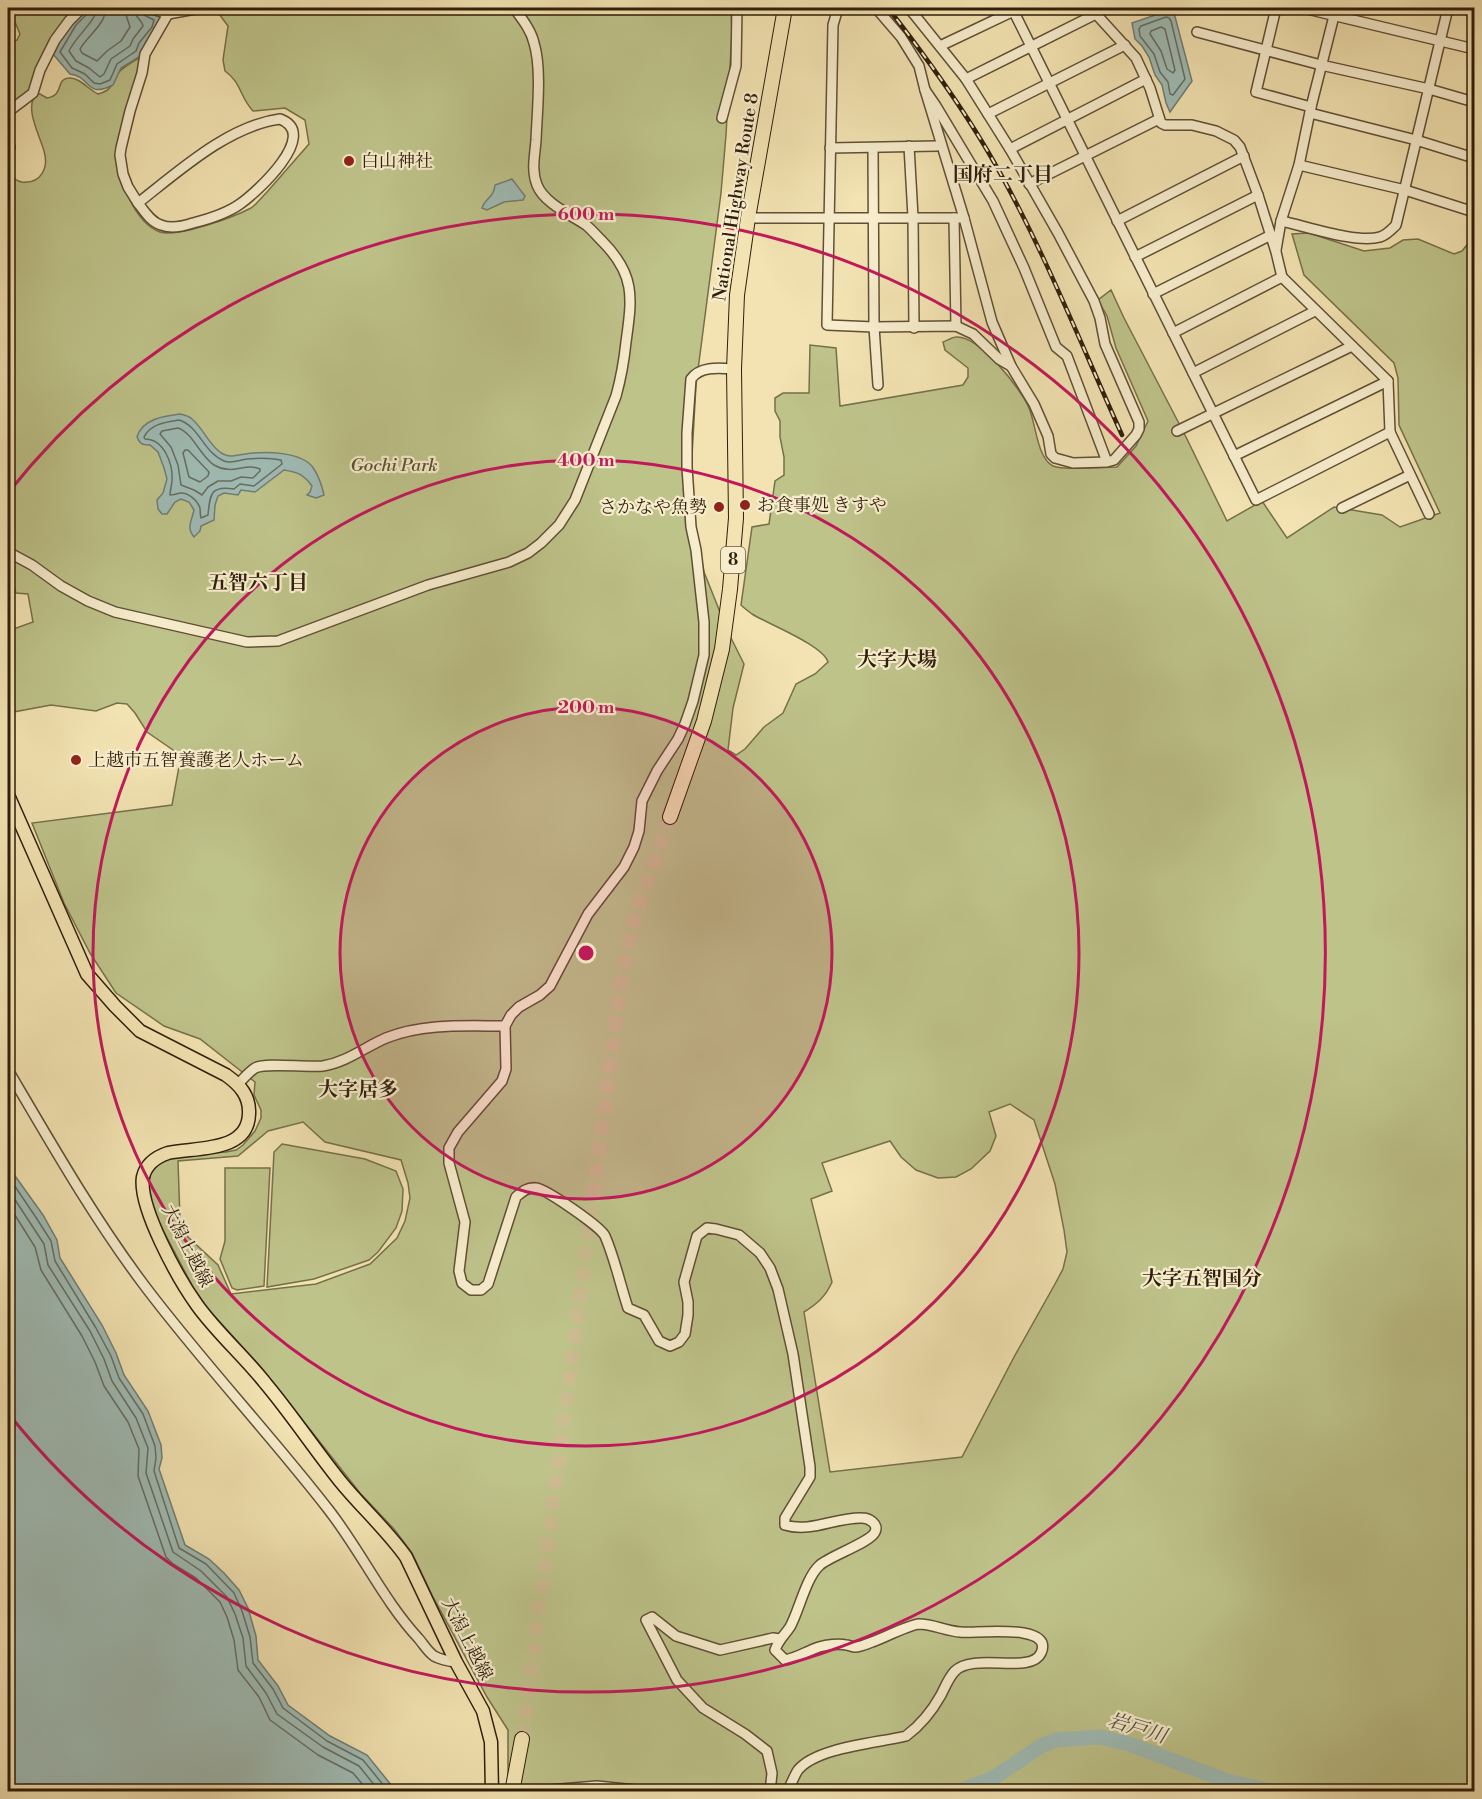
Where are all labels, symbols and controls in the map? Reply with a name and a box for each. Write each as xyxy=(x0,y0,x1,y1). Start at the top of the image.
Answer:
street label: National Highway Route 8 xyxy=(708,91,764,303)
place label: 白山神社 xyxy=(361,150,433,173)
marker: 白山神社 xyxy=(342,154,356,168)
district label: 国府二丁目 xyxy=(953,163,1053,188)
text: 600 m xyxy=(558,203,615,226)
text: 400 m xyxy=(557,449,615,472)
park label: Gochi Park xyxy=(350,454,438,477)
place label: お食事処 きすや xyxy=(757,494,887,517)
place label: さかなや魚勢 xyxy=(599,496,707,519)
marker: お食事処 きすや xyxy=(738,498,752,512)
marker: さかなや魚勢 xyxy=(712,500,726,514)
road number: 8 xyxy=(721,547,745,573)
district label: 五智六丁目 xyxy=(208,571,308,596)
district label: 大字大場 xyxy=(857,648,937,673)
text: 200 m xyxy=(558,696,615,719)
place label: 上越市五智養護老人ホーム xyxy=(88,749,304,772)
marker: 上越市五智養護老人ホーム xyxy=(69,753,83,767)
centre of rings xyxy=(576,943,596,963)
district label: 大字居多 xyxy=(318,1078,398,1103)
street label: 大潟上越線 xyxy=(156,1201,218,1291)
district label: 大字五智国分 xyxy=(1142,1267,1262,1292)
street label: 大潟上越線 xyxy=(436,1594,498,1684)
water label: 岩戸川 xyxy=(1105,1708,1171,1750)

